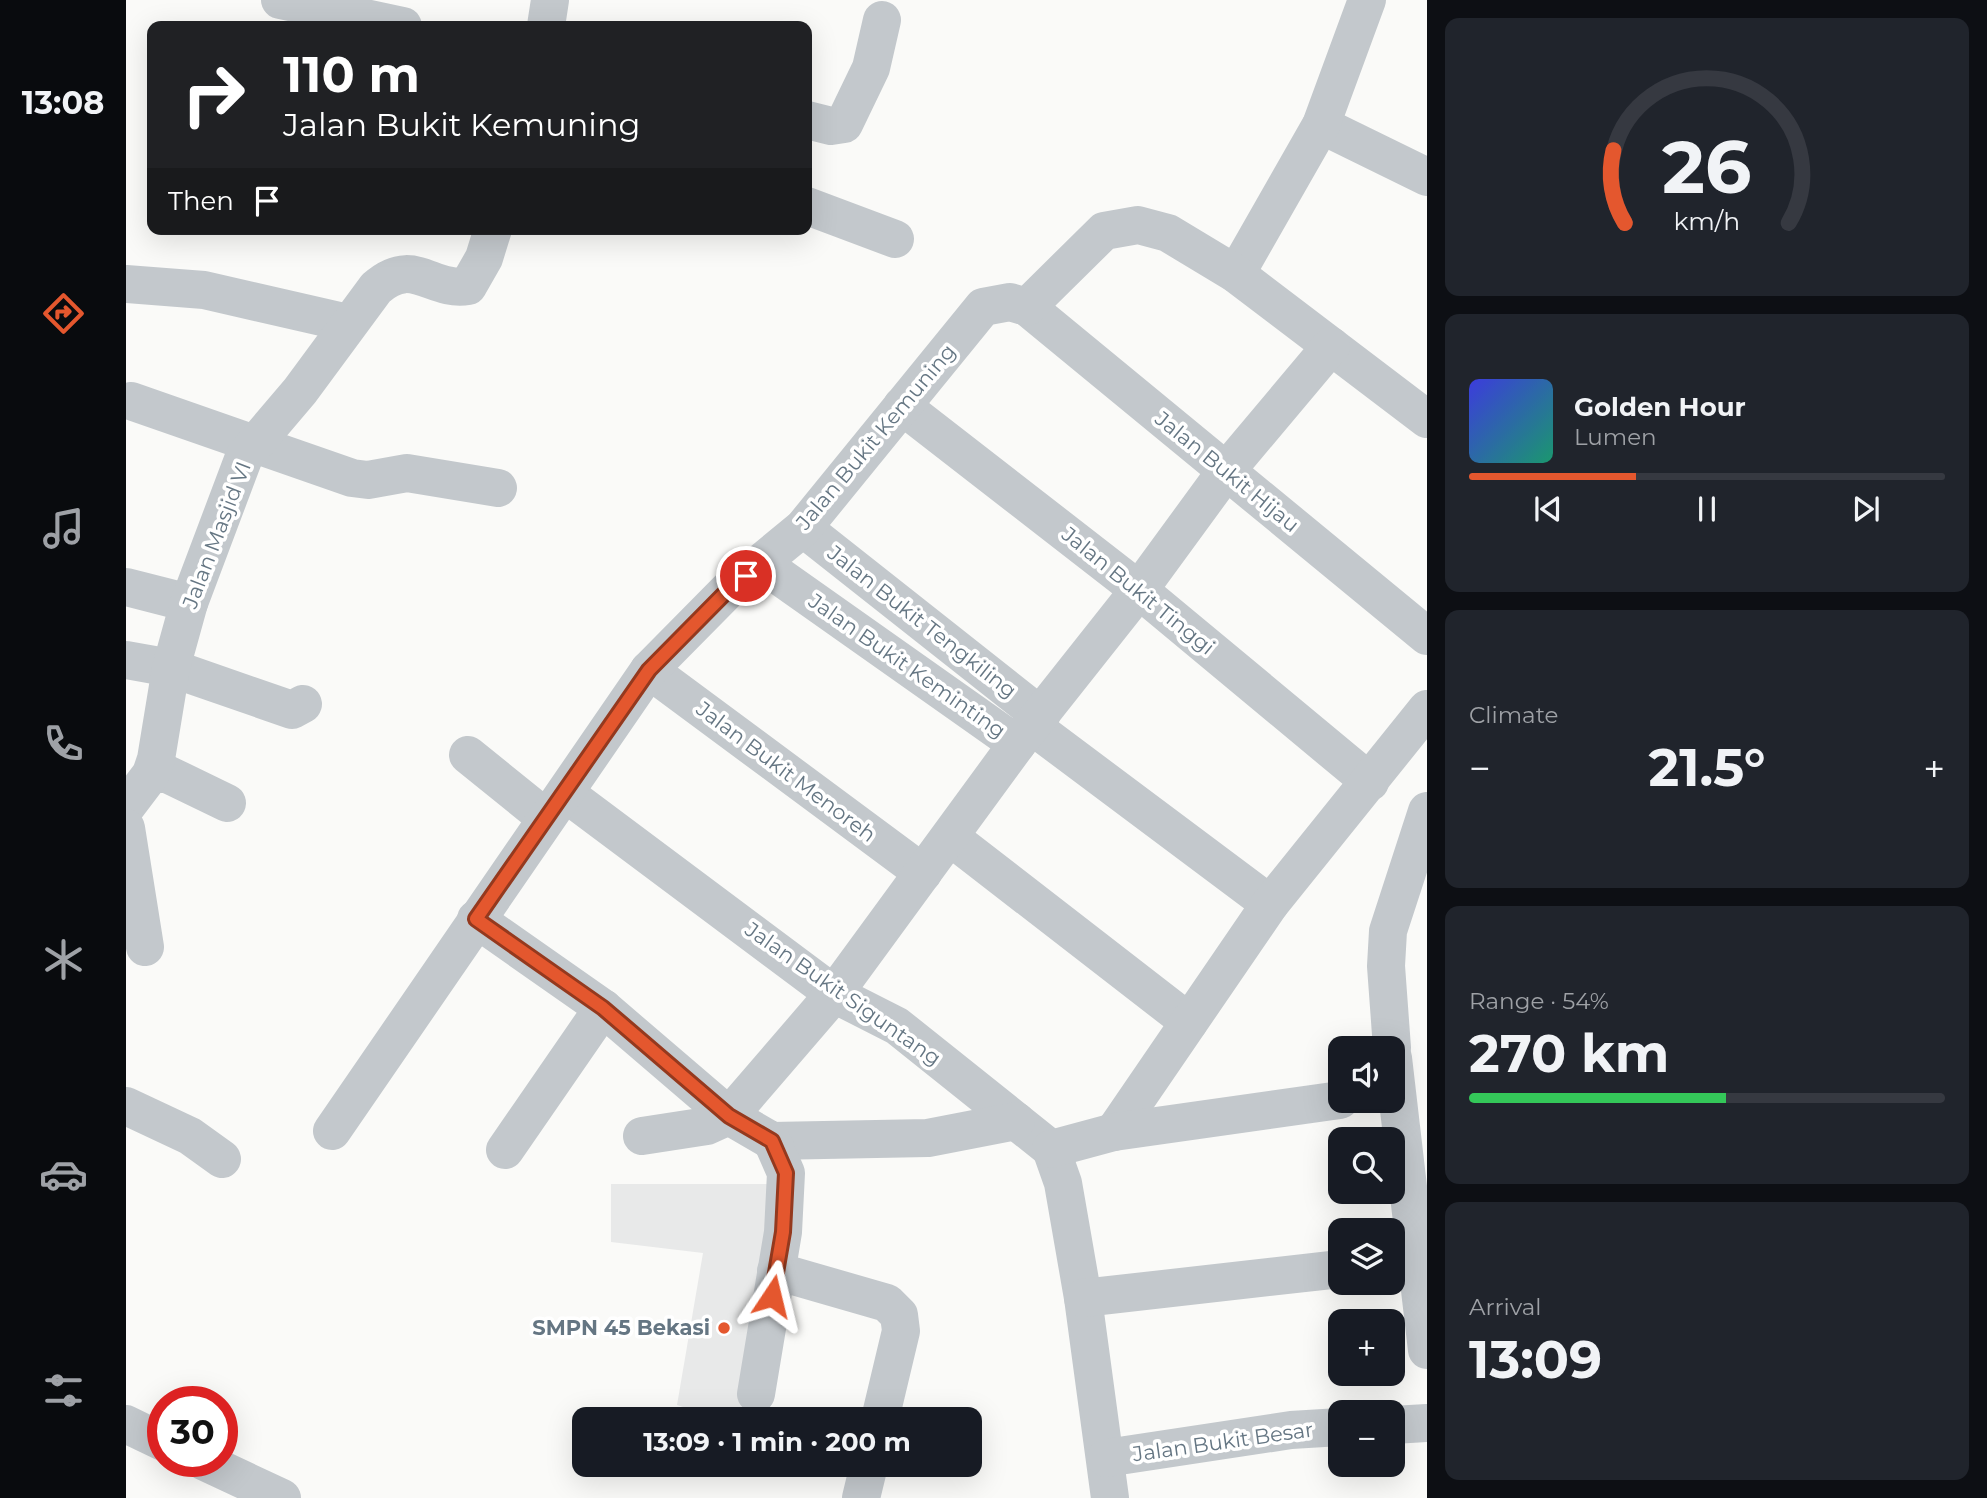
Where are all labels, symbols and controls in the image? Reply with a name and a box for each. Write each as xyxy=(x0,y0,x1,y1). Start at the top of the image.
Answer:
text: 110 m xyxy=(283,45,420,104)
icon: right xyxy=(168,49,259,140)
text: 13:08 xyxy=(22,83,104,122)
text: Jalan Bukit Kemuning xyxy=(283,105,640,144)
text: 26 xyxy=(1662,123,1752,211)
icon: arrive xyxy=(248,182,286,220)
text: Then xyxy=(168,185,234,217)
text: km/h xyxy=(1674,206,1740,236)
icon: directions xyxy=(39,289,88,338)
street label: Jalan Bukit Kemuning xyxy=(790,339,961,535)
text: Golden Hour xyxy=(1574,391,1746,423)
street label: Jalan Bukit Hijau xyxy=(1150,405,1304,537)
text: Lumen xyxy=(1574,423,1657,451)
street label: Jalan Masjid VI xyxy=(177,458,256,613)
icon: previous xyxy=(1529,490,1567,528)
icon: pause xyxy=(1688,490,1726,528)
icon: next xyxy=(1847,490,1885,528)
icon: music xyxy=(39,504,88,553)
street label: Jalan Bukit Tinggi xyxy=(1056,521,1220,660)
street label: Jalan Bukit Tengkiling xyxy=(822,539,1022,703)
pin xyxy=(716,546,776,606)
icon: arrive xyxy=(727,557,765,595)
street label: Jalan Bukit Keminting xyxy=(803,587,1011,743)
street label: Jalan Bukit Menoreh xyxy=(691,695,881,847)
text: Climate xyxy=(1469,701,1558,729)
icon: phone xyxy=(39,719,88,768)
text: 21.5° xyxy=(1648,736,1766,799)
text: − xyxy=(1469,745,1491,792)
text: + xyxy=(1923,745,1945,792)
street label: Jalan Bukit Siguntang xyxy=(740,916,946,1071)
icon: climate xyxy=(39,935,88,984)
text: Range · 54% xyxy=(1469,987,1609,1015)
text: 270 km xyxy=(1469,1022,1669,1085)
map controls xyxy=(1328,1036,1405,1477)
button: sound xyxy=(1328,1036,1405,1113)
button: search xyxy=(1328,1127,1405,1204)
icon: car xyxy=(39,1150,88,1199)
button: layers xyxy=(1328,1218,1405,1295)
position arrow xyxy=(735,1259,809,1333)
text: Arrival xyxy=(1469,1293,1542,1321)
button: + xyxy=(1328,1309,1405,1386)
place label: SMPN 45 Bekasi xyxy=(532,1315,710,1340)
marker: SMPN 45 Bekasi xyxy=(716,1320,732,1336)
text: 13:09 xyxy=(1469,1328,1602,1391)
icon: filters xyxy=(39,1366,88,1415)
speed limit sign: 30 xyxy=(147,1386,238,1477)
button: − xyxy=(1328,1400,1405,1477)
street label: Jalan Bukit Besar xyxy=(1130,1416,1315,1467)
text: 13:09 · 1 min · 200 m xyxy=(643,1426,911,1458)

